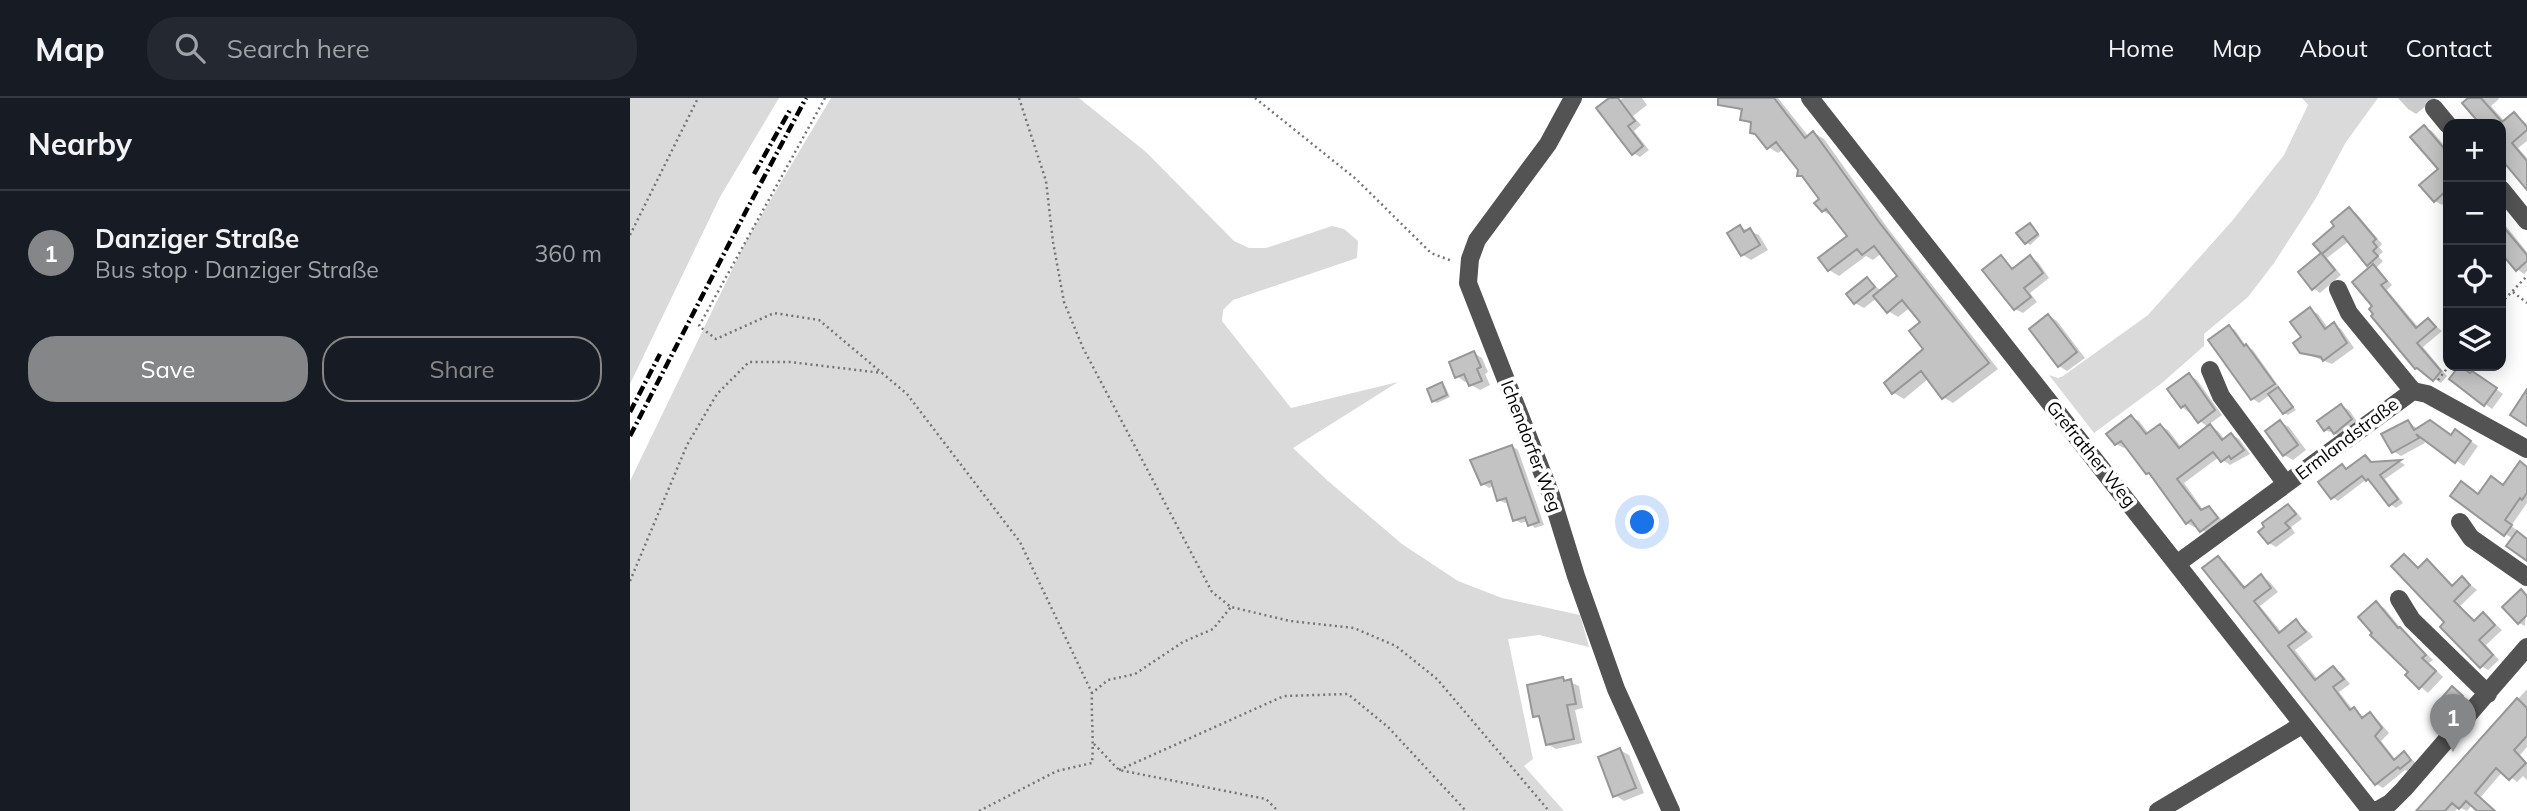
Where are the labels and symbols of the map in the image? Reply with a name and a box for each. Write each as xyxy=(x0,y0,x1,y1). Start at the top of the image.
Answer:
street label: Ichendorfer Weg xyxy=(1496,377,1567,515)
street label: Ermlandstraße xyxy=(2291,392,2403,485)
street label: Grefrather Weg xyxy=(2041,396,2141,512)
your location xyxy=(1625,505,1659,539)
pin: 1 xyxy=(2430,694,2476,752)

